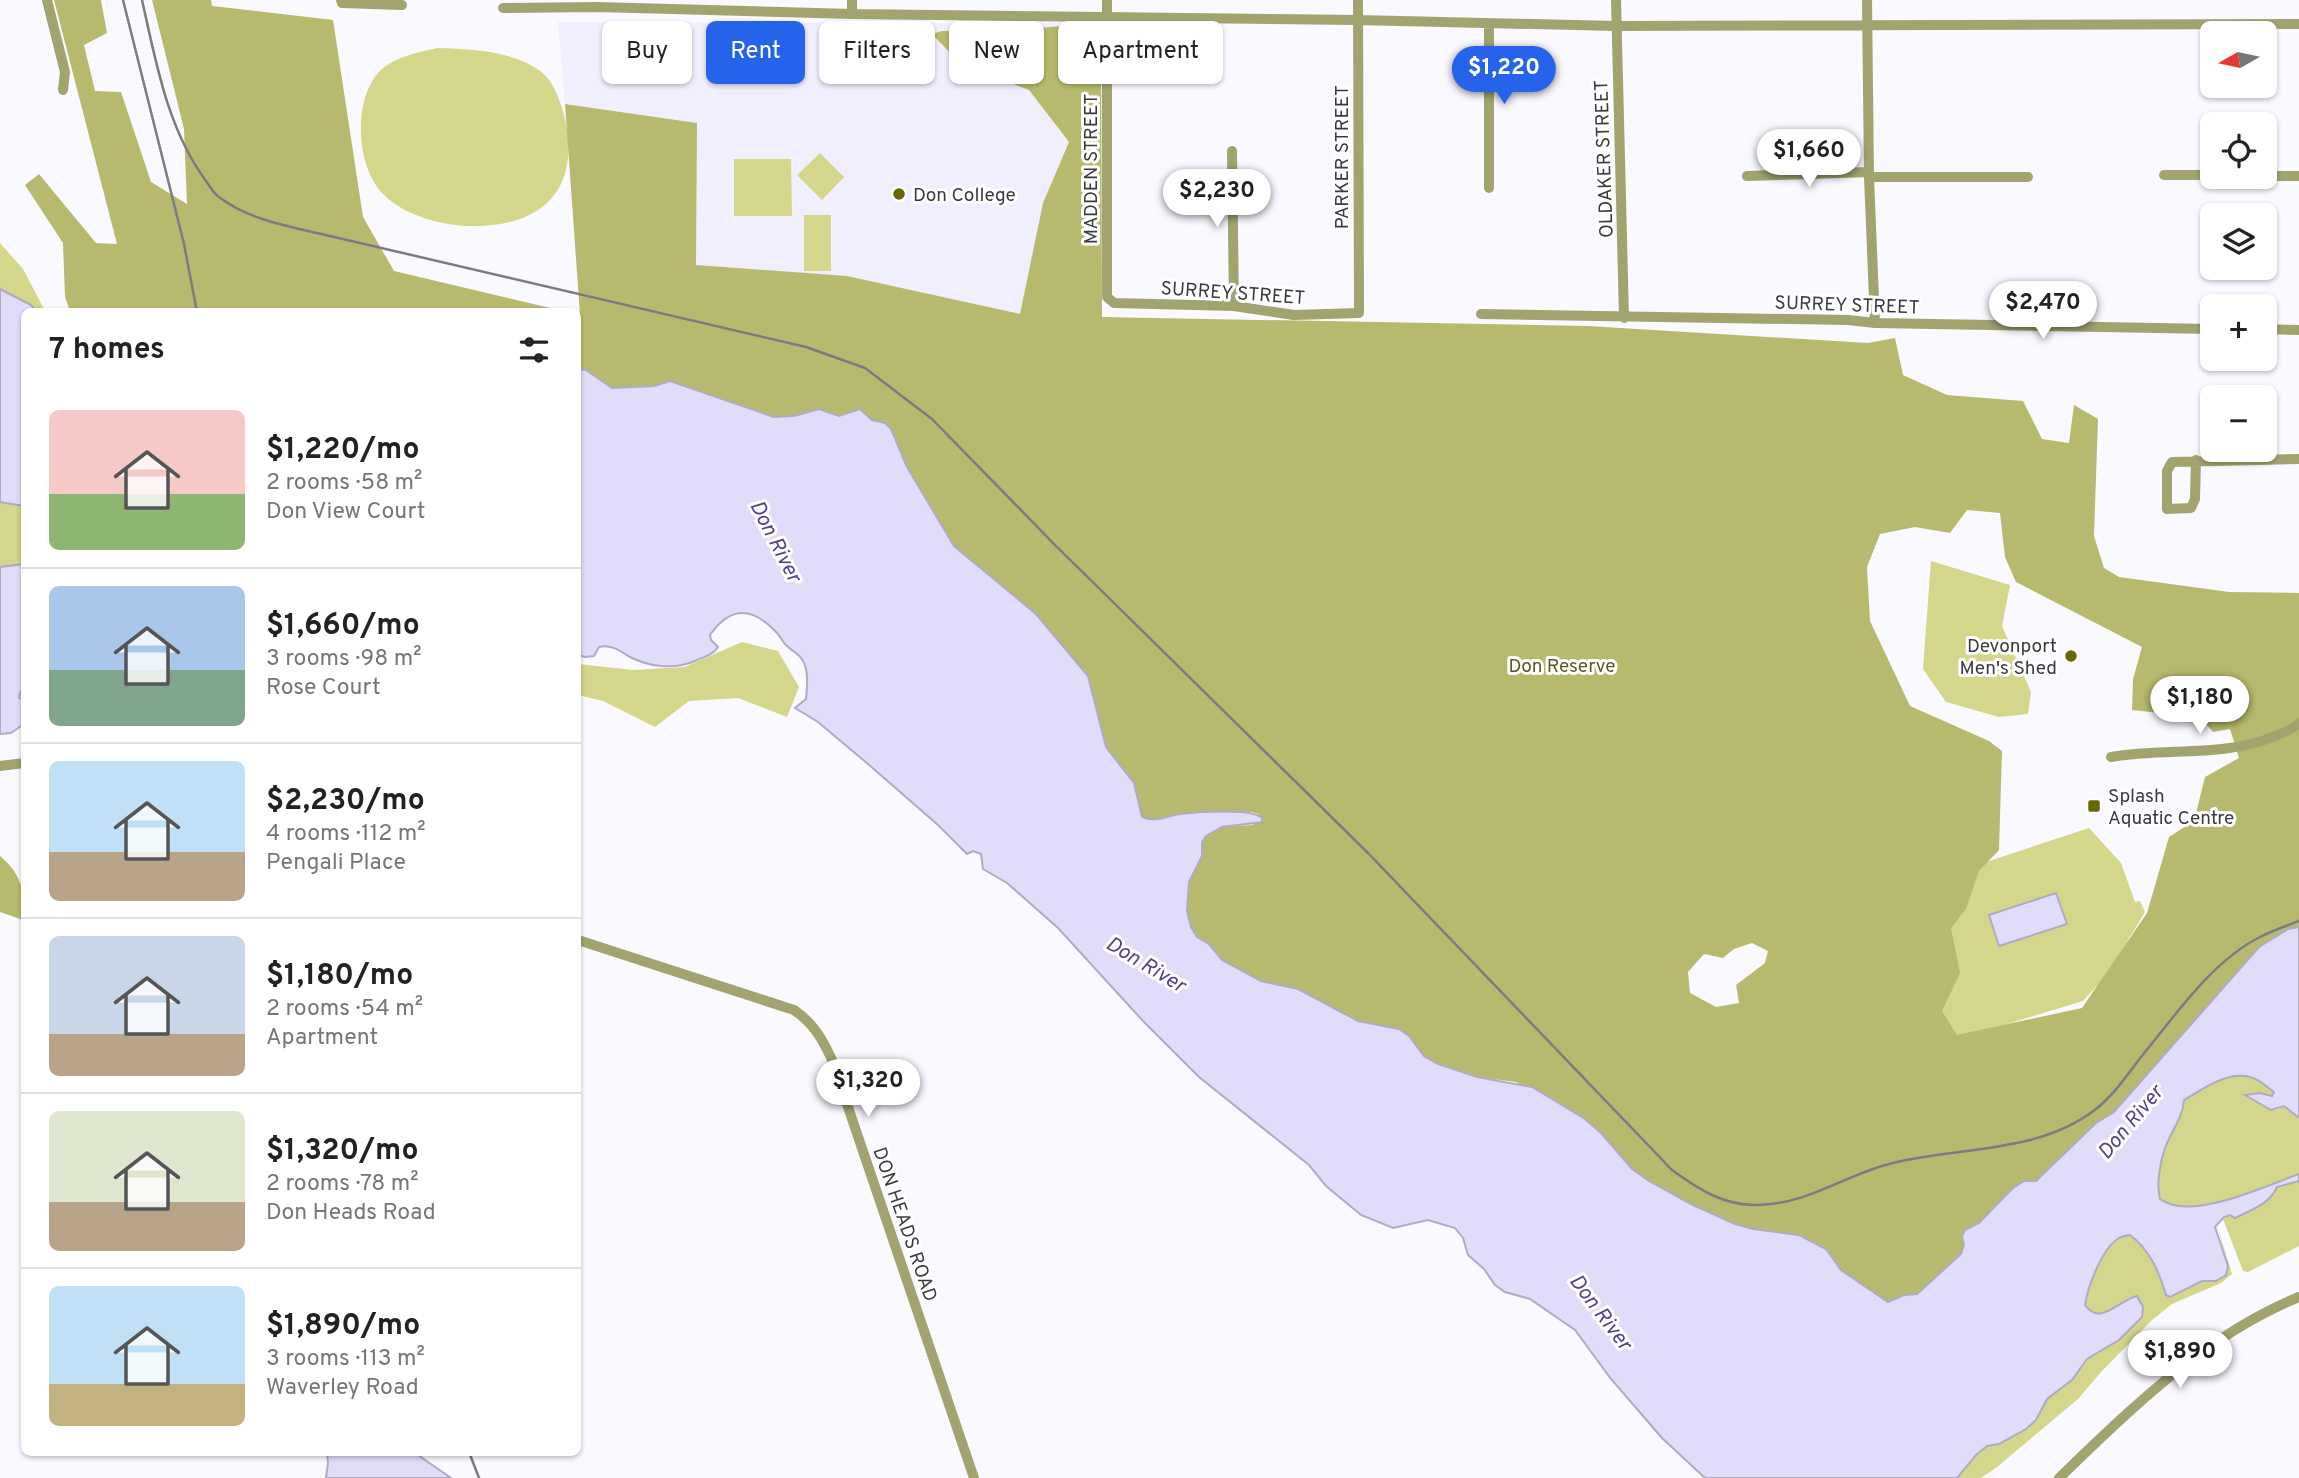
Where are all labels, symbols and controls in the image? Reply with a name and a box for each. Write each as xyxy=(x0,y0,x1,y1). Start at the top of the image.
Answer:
chip: Buy xyxy=(602,21,692,84)
chip: Rent xyxy=(706,21,805,84)
chip: Filters xyxy=(819,21,935,84)
chip: New xyxy=(949,21,1044,84)
chip: Apartment xyxy=(1058,21,1223,84)
north arrow xyxy=(2200,21,2277,98)
map controls xyxy=(2200,21,2277,462)
pin: $1,220 xyxy=(1447,46,1561,106)
text: $1,220 xyxy=(1468,54,1540,83)
street label: OLDAKER STREET xyxy=(1590,79,1620,238)
street label: PARKER STREET xyxy=(1331,85,1355,229)
street label: MADDEN STREET xyxy=(1080,94,1104,244)
button: locate xyxy=(2200,112,2277,189)
pin: $1,660 xyxy=(1752,130,1866,189)
text: $1,660 xyxy=(1773,137,1845,166)
pin: $2,230 xyxy=(1160,170,1274,229)
text: $2,230 xyxy=(1179,177,1255,206)
place label: Don College xyxy=(913,184,1016,208)
marker: Don College xyxy=(891,186,907,202)
button: layers xyxy=(2200,203,2277,280)
street label: SURREY STREET xyxy=(1160,277,1306,311)
pin: $2,470 xyxy=(1986,282,2100,341)
text: $2,470 xyxy=(2005,289,2081,318)
street label: SURREY STREET xyxy=(1774,291,1920,321)
button: + xyxy=(2200,294,2277,371)
icon: filters xyxy=(515,331,553,369)
text: 7 homes xyxy=(49,332,165,369)
button: − xyxy=(2200,385,2277,462)
text: $1,220/mo xyxy=(266,432,419,469)
icon: home xyxy=(105,438,189,522)
text: 2 rooms · 58 m² xyxy=(266,469,422,498)
water label: Don River xyxy=(743,496,808,589)
text: Don View Court xyxy=(266,498,425,527)
text: $1,660/mo xyxy=(266,608,420,645)
icon: home xyxy=(105,614,189,698)
place label: Devonport Men's Shed xyxy=(1960,635,2057,681)
text: 3 rooms · 98 m² xyxy=(266,645,422,674)
marker: Devonport Men's Shed xyxy=(2063,648,2079,664)
park label: Don Reserve xyxy=(1508,655,1616,679)
text: Rose Court xyxy=(266,674,381,703)
pin: $1,180 xyxy=(2143,676,2257,736)
text: $1,180 xyxy=(2166,684,2234,713)
text: $2,230/mo xyxy=(266,783,425,820)
place label: Splash Aquatic Centre xyxy=(2108,785,2234,831)
icon: home xyxy=(105,789,189,873)
marker: Splash Aquatic Centre xyxy=(2086,798,2102,814)
text: 4 rooms · 112 m² xyxy=(266,820,426,849)
text: Pengali Place xyxy=(266,849,406,878)
water label: Don River xyxy=(1100,931,1192,1001)
text: $1,180/mo xyxy=(266,958,413,995)
icon: home xyxy=(105,964,189,1048)
text: 2 rooms · 54 m² xyxy=(266,995,423,1024)
text: Apartment xyxy=(266,1024,378,1053)
pin: $1,320 xyxy=(811,1060,925,1119)
text: $1,320 xyxy=(832,1067,904,1096)
water label: Don River xyxy=(2092,1079,2171,1166)
text: $1,320/mo xyxy=(266,1133,419,1170)
icon: home xyxy=(105,1139,189,1223)
street label: DON HEADS ROAD xyxy=(866,1144,942,1305)
text: 2 rooms · 78 m² xyxy=(266,1170,419,1199)
text: Don Heads Road xyxy=(266,1199,436,1228)
water label: Don River xyxy=(1562,1269,1638,1358)
text: $1,890/mo xyxy=(266,1308,420,1345)
icon: home xyxy=(105,1314,189,1398)
pin: $1,890 xyxy=(2123,1330,2237,1390)
text: $1,890 xyxy=(2144,1338,2216,1367)
text: 3 rooms · 113 m² xyxy=(266,1345,425,1374)
text: Waverley Road xyxy=(266,1374,419,1403)

